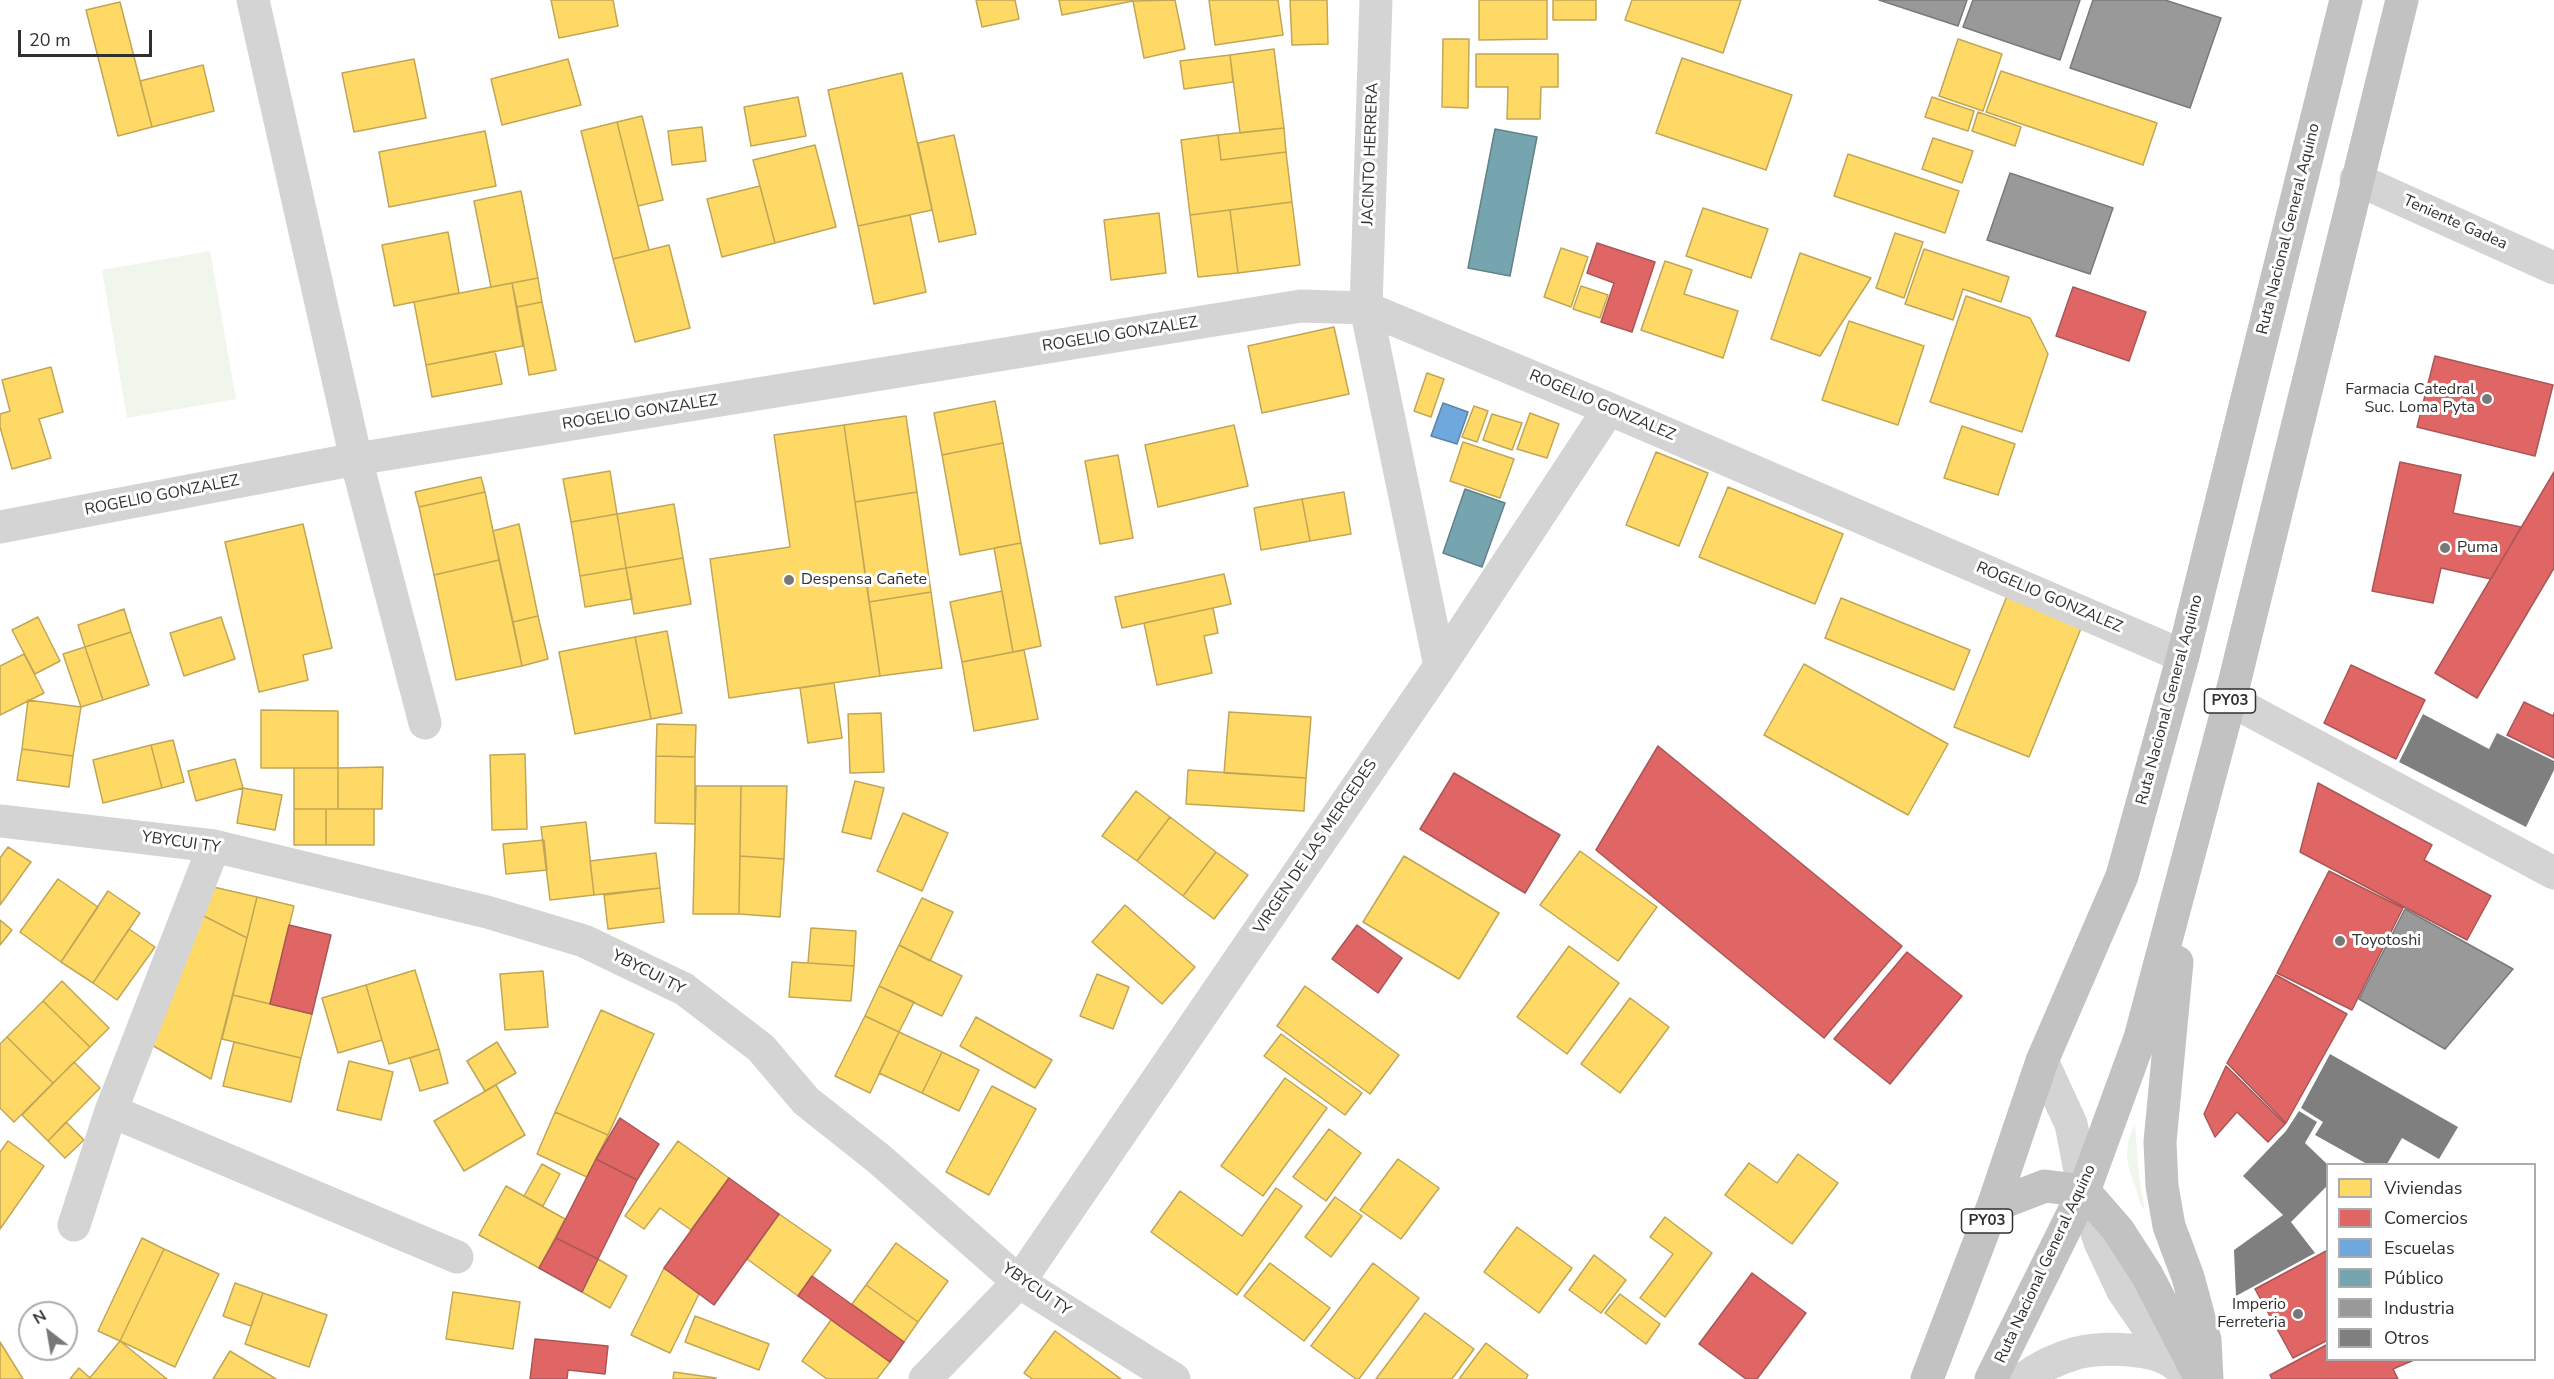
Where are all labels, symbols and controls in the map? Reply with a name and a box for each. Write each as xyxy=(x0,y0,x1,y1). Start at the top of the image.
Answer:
scale bar xyxy=(21,18,154,56)
text: 20 m xyxy=(29,28,71,52)
street label: JACINTO HERRERA xyxy=(1359,82,1383,226)
street label: Ruta Nacional General Aquino xyxy=(2253,121,2325,337)
street label: Teniente Gadea xyxy=(2400,191,2510,255)
street label: ROGELIO GONZALEZ xyxy=(1041,313,1199,357)
street label: ROGELIO GONZALEZ xyxy=(1526,366,1678,446)
place label: Farmacia Catedral Suc. Loma Pyta xyxy=(2345,380,2475,418)
street label: ROGELIO GONZALEZ xyxy=(561,391,719,435)
marker: Farmacia Catedral Suc. Loma Pyta xyxy=(2480,392,2494,406)
street label: ROGELIO GONZALEZ xyxy=(83,472,241,520)
place label: Puma xyxy=(2457,538,2498,558)
marker: Puma xyxy=(2438,541,2452,555)
street label: ROGELIO GONZALEZ xyxy=(1973,558,2125,638)
place label: Despensa Cañete xyxy=(801,570,927,590)
marker: Despensa Cañete xyxy=(782,573,796,587)
street label: Ruta Nacional General Aquino xyxy=(2133,593,2207,807)
road number: PY03 xyxy=(2204,689,2256,713)
street label: VIRGEN DE LAS MERCEDES xyxy=(1250,756,1382,938)
street label: YBYCUI TY xyxy=(140,828,222,858)
place label: Toyotoshi xyxy=(2352,931,2421,951)
marker: Toyotoshi xyxy=(2333,934,2347,948)
street label: YBYCUI TY xyxy=(608,946,688,1000)
street label: Ruta Nacional General Aquino xyxy=(1991,1162,2101,1366)
legend xyxy=(2326,1163,2536,1361)
text: Viviendas xyxy=(2384,1176,2463,1200)
text: Comercios xyxy=(2384,1206,2468,1230)
road number: PY03 xyxy=(1962,1209,2012,1233)
text: Escuelas xyxy=(2384,1236,2455,1260)
street label: YBYCUI TY xyxy=(998,1259,1074,1321)
text: Público xyxy=(2384,1266,2444,1290)
place label: Imperio Ferreteria xyxy=(2217,1295,2286,1333)
text: Industria xyxy=(2384,1296,2454,1320)
north arrow xyxy=(18,1301,78,1361)
text: N xyxy=(29,1305,51,1330)
marker: Imperio Ferreteria xyxy=(2291,1307,2305,1321)
text: Otros xyxy=(2384,1326,2429,1350)

